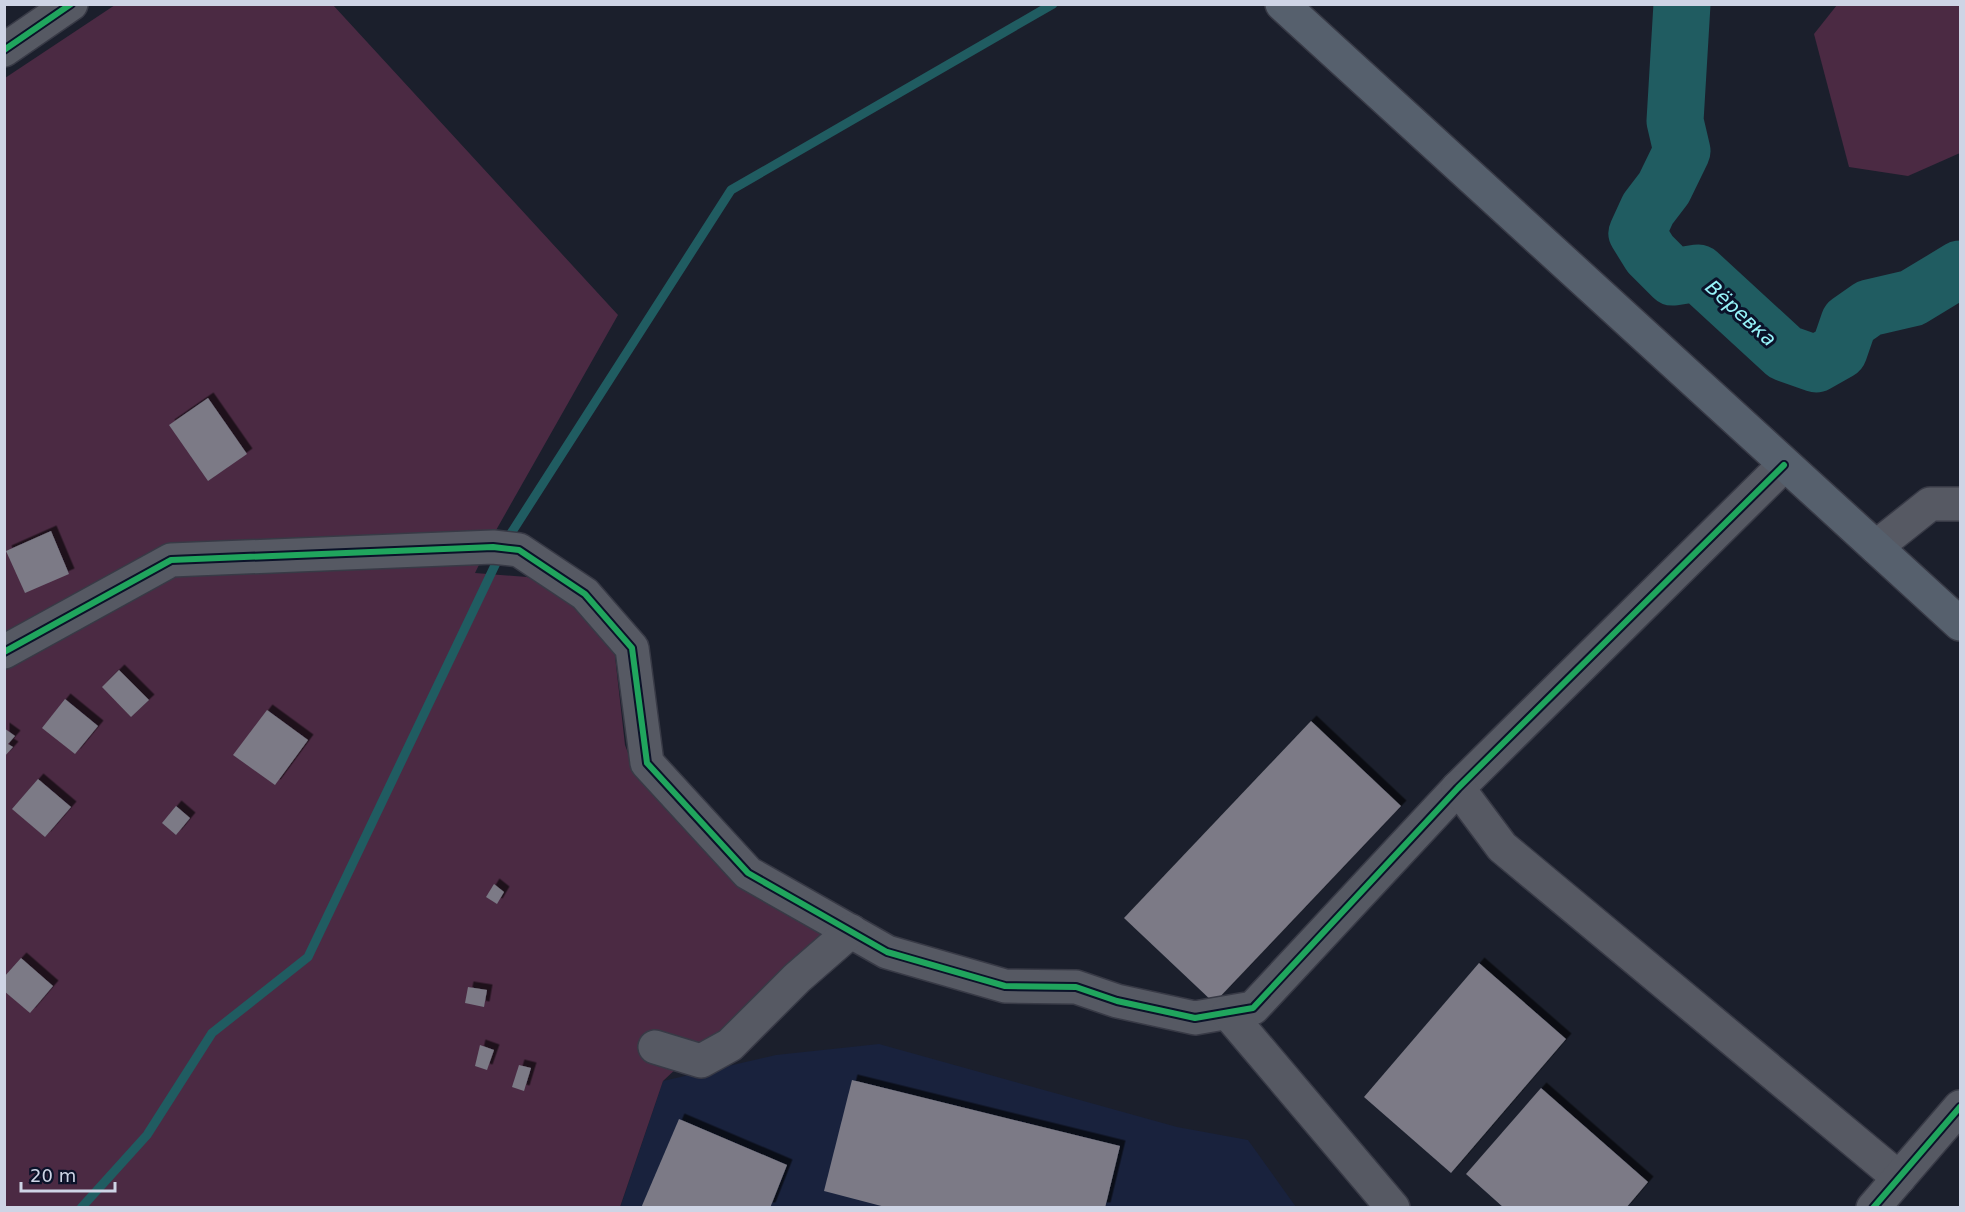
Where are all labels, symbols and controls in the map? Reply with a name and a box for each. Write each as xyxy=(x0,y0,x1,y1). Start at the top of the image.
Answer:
water label: Вёревка xyxy=(1701,275,1781,351)
scale bar xyxy=(21,1155,116,1193)
text: 20 m xyxy=(30,1165,76,1186)

